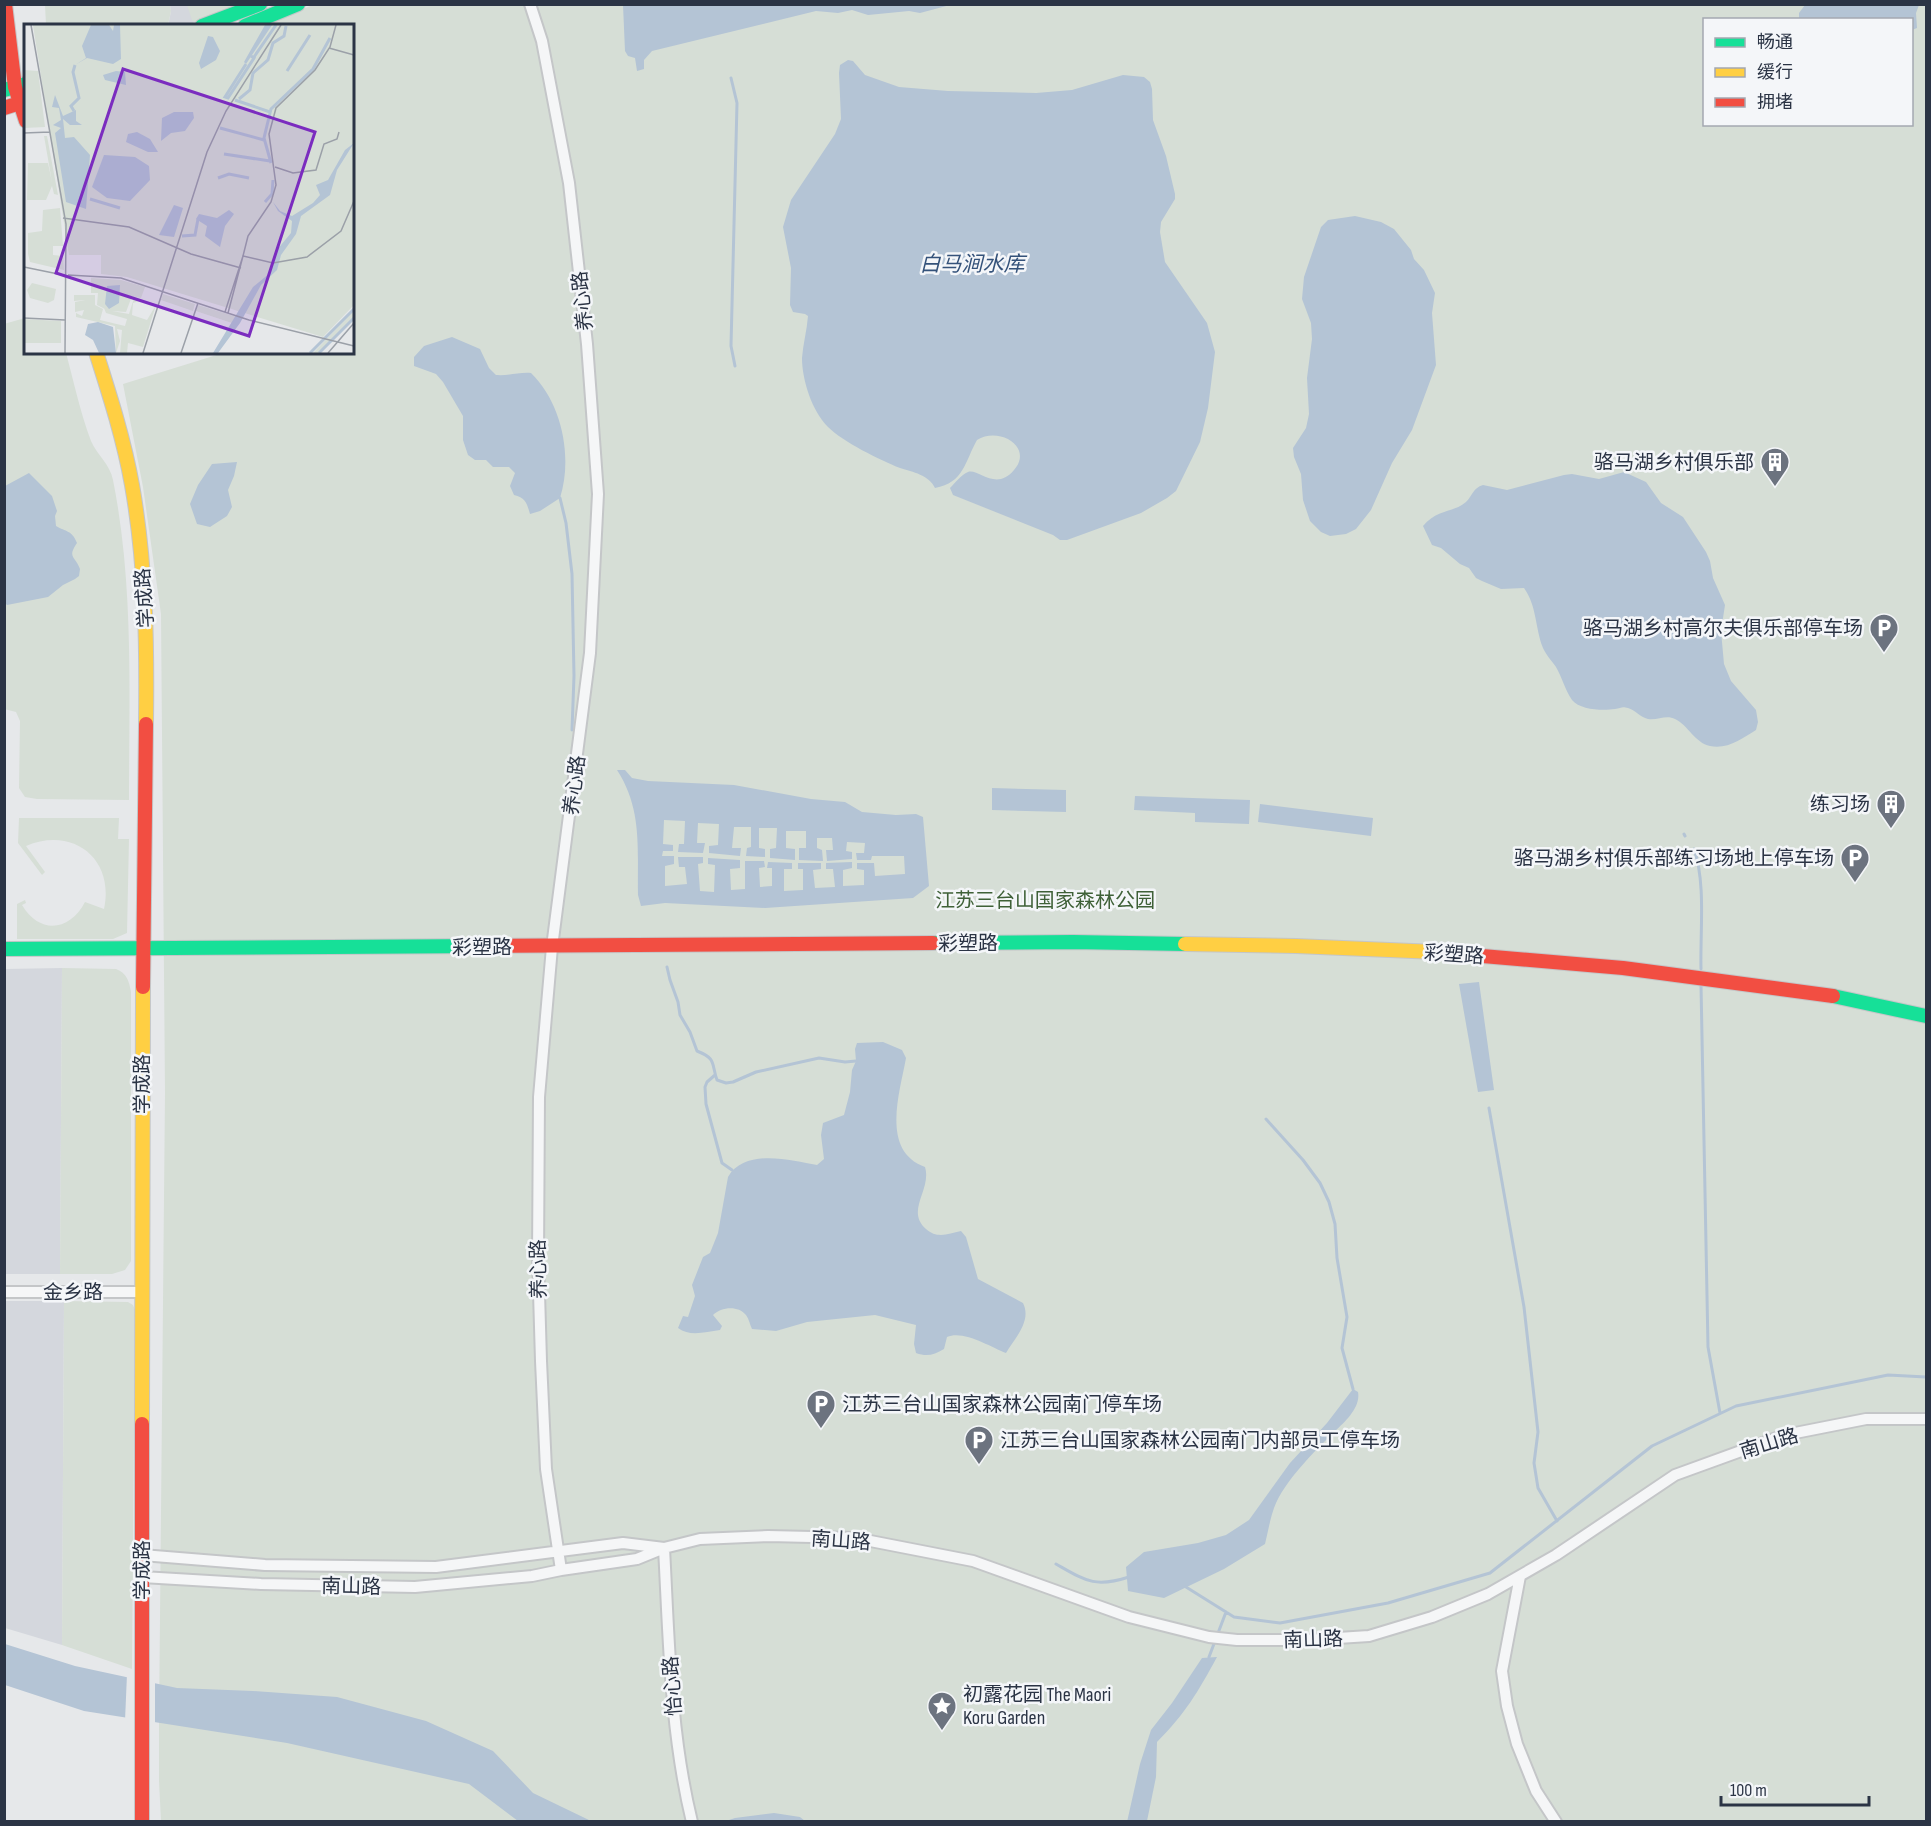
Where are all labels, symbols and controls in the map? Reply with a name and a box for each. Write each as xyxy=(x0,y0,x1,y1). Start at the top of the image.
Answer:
legend xyxy=(1703,18,1913,126)
inset map xyxy=(24,24,354,354)
text: 畅通 xyxy=(1757,32,1793,53)
text: 缓行 xyxy=(1757,62,1793,83)
text: 拥堵 xyxy=(1757,92,1793,113)
water label: 白马涧水库 xyxy=(920,252,1027,277)
street label: 养心路 xyxy=(568,270,598,332)
building icon: 骆马湖乡村俱乐部 xyxy=(1759,446,1791,488)
place label: 骆马湖乡村俱乐部 xyxy=(1594,451,1754,475)
street label: 学成路 xyxy=(131,567,159,629)
parking icon: 骆马湖乡村高尔夫俱乐部停车场 xyxy=(1868,612,1900,654)
place label: 骆马湖乡村高尔夫俱乐部停车场 xyxy=(1583,617,1863,641)
street label: 养心路 xyxy=(559,754,591,816)
building icon: 练习场 xyxy=(1875,788,1907,830)
place label: 练习场 xyxy=(1810,793,1870,817)
parking icon: 骆马湖乡村俱乐部练习场地上停车场 xyxy=(1839,842,1871,884)
place label: 骆马湖乡村俱乐部练习场地上停车场 xyxy=(1514,847,1834,871)
park label: 江苏三台山国家森林公园 xyxy=(935,889,1155,913)
street label: 彩塑路 xyxy=(938,932,998,956)
street label: 彩塑路 xyxy=(452,936,512,960)
street label: 彩塑路 xyxy=(1423,941,1485,969)
street label: 学成路 xyxy=(131,1054,155,1114)
street label: 养心路 xyxy=(526,1239,552,1299)
street label: 金乡路 xyxy=(43,1281,103,1305)
parking icon: 江苏三台山国家森林公园南门停车场 xyxy=(805,1388,837,1430)
place label: 江苏三台山国家森林公园南门停车场 xyxy=(842,1393,1162,1417)
parking icon: 江苏三台山国家森林公园南门内部员工停车场 xyxy=(963,1424,995,1466)
street label: 南山路 xyxy=(1737,1424,1801,1464)
place label: 江苏三台山国家森林公园南门内部员工停车场 xyxy=(1000,1429,1400,1453)
street label: 南山路 xyxy=(810,1527,872,1555)
street label: 学成路 xyxy=(131,1540,155,1600)
street label: 南山路 xyxy=(321,1574,381,1600)
street label: 南山路 xyxy=(1283,1627,1343,1653)
street label: 怡心路 xyxy=(659,1655,687,1717)
place label: 初露花园 The Maori Koru Garden xyxy=(963,1683,1111,1730)
place icon: 初露花园 The Maori Koru Garden xyxy=(926,1690,958,1732)
scale bar xyxy=(1721,1769,1870,1807)
text: 100 m xyxy=(1730,1780,1767,1801)

